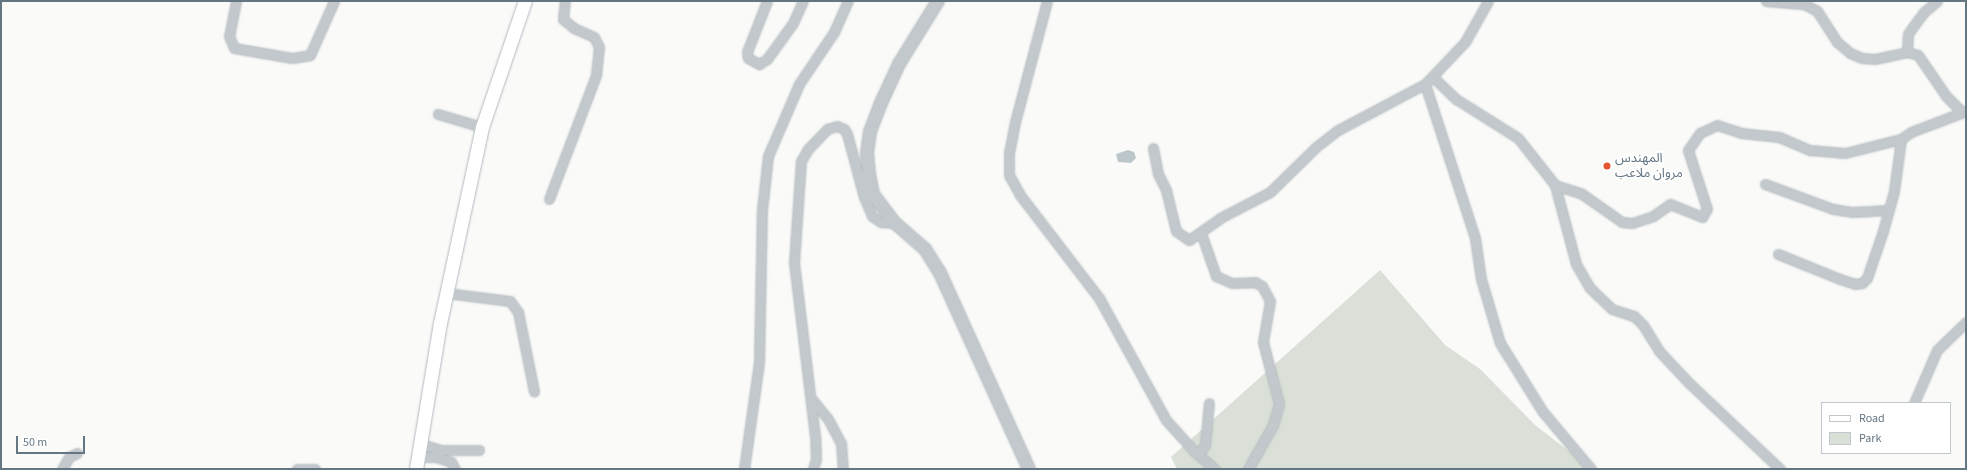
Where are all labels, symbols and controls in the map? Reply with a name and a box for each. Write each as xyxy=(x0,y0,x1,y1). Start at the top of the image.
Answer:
place label: المهندس مروان ملاعب xyxy=(1615,151,1683,182)
marker: المهندس مروان ملاعب xyxy=(1602,161,1612,171)
legend xyxy=(1821,402,1951,454)
text: Road xyxy=(1859,410,1885,427)
scale bar xyxy=(18,428,87,454)
text: Park xyxy=(1859,430,1881,447)
text: 50 m xyxy=(23,434,47,451)

